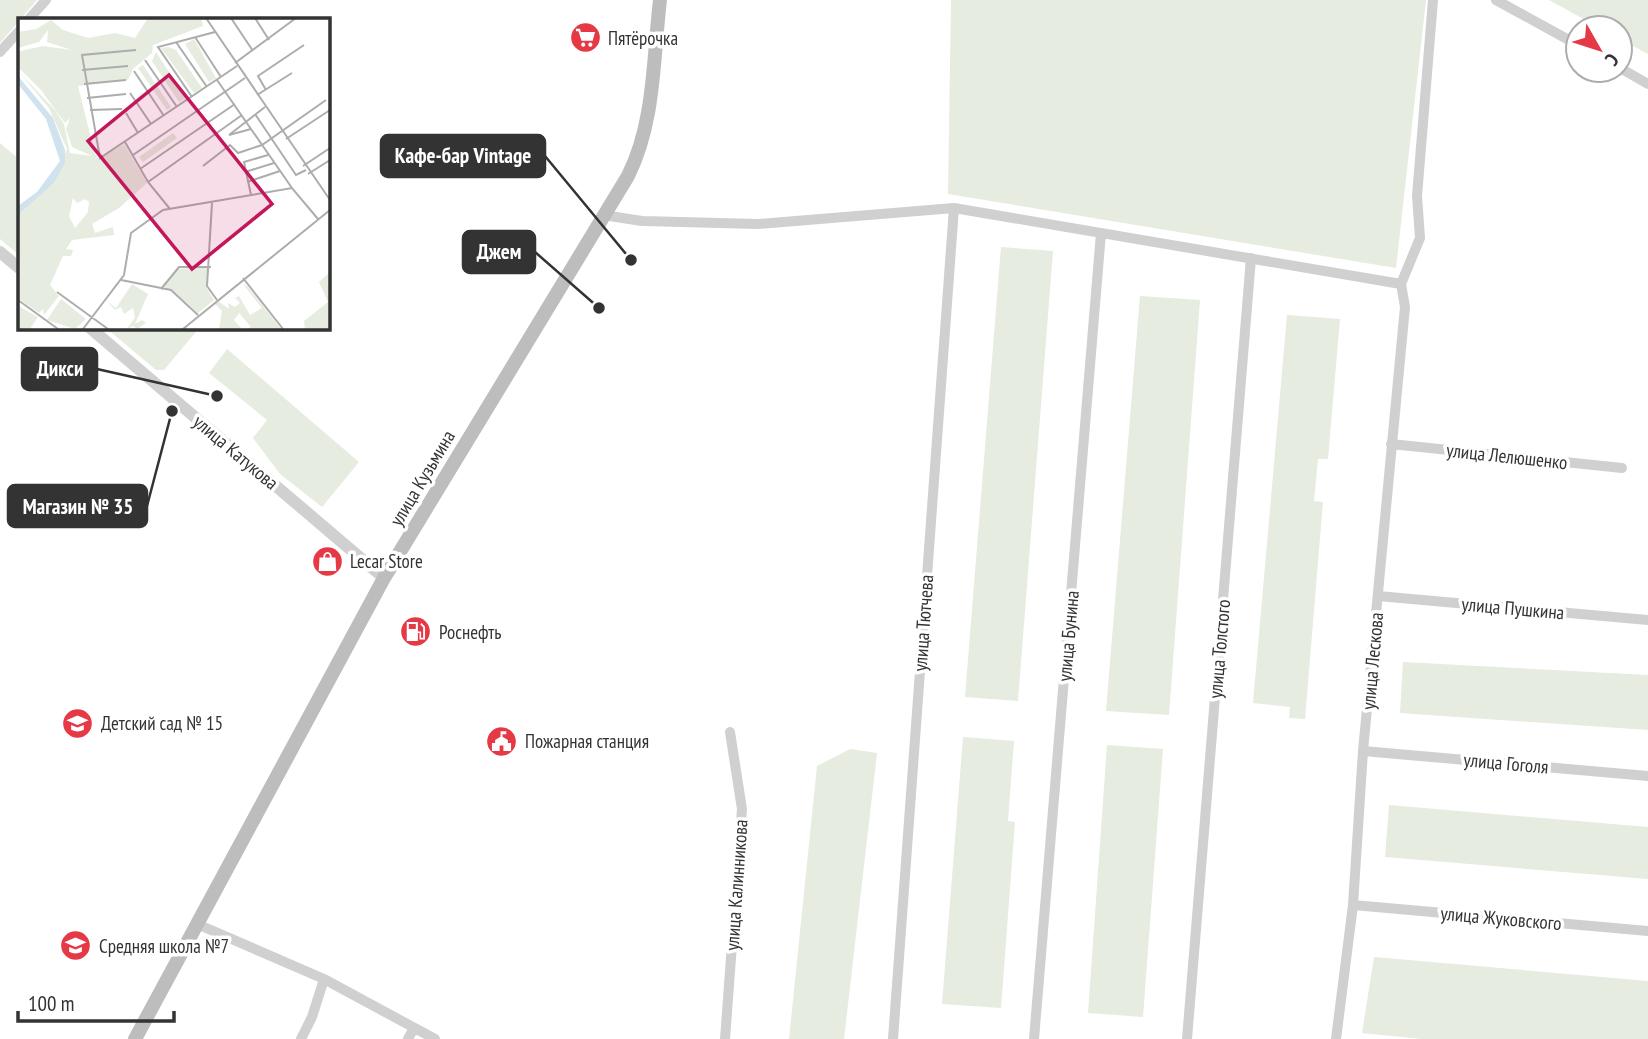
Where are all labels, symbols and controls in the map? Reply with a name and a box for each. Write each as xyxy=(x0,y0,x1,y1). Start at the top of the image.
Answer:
north arrow xyxy=(1564,14,1634,84)
inset map xyxy=(18,18,329,329)
supermarket icon: Пятёрочка xyxy=(568,21,602,55)
place label: Пятёрочка xyxy=(608,26,678,50)
text: С xyxy=(1600,49,1624,71)
callout: Кафе-бар Vintage xyxy=(381,135,545,177)
text: Кафе-бар Vintage xyxy=(395,142,531,169)
callout: Джем xyxy=(463,231,535,273)
text: Джем xyxy=(477,238,521,265)
callout: Дикси xyxy=(22,348,97,390)
text: Дикси xyxy=(37,355,83,382)
street label: улица Катукова xyxy=(189,409,283,495)
street label: улица Кузьмина xyxy=(384,426,460,530)
street label: улица Лелюшенко xyxy=(1445,438,1569,474)
callout: Магазин № 35 xyxy=(8,485,147,527)
text: Магазин № 35 xyxy=(23,493,133,520)
shop icon: Lecar Store xyxy=(310,544,344,578)
place label: Lecar Store xyxy=(350,549,423,573)
street label: улица Тютчева xyxy=(908,574,938,672)
street label: улица Бунина xyxy=(1052,590,1084,682)
street label: улица Пушкина xyxy=(1461,592,1565,624)
street label: улица Толстого xyxy=(1203,599,1235,699)
street label: улица Лескова xyxy=(1356,611,1388,711)
fuel station icon: Роснефть xyxy=(399,615,433,649)
place label: Роснефть xyxy=(439,620,501,644)
school or university icon: Детский сад № 15 xyxy=(61,706,95,740)
place label: Детский сад № 15 xyxy=(101,711,223,735)
public building icon: Пожарная станция xyxy=(485,724,519,758)
place label: Пожарная станция xyxy=(525,729,649,753)
street label: улица Гоголя xyxy=(1463,747,1549,779)
street label: улица Калинникова xyxy=(719,819,753,951)
street label: улица Жуковского xyxy=(1440,901,1562,935)
school or university icon: Средняя школа №7 xyxy=(59,929,93,963)
place label: Средняя школа №7 xyxy=(99,934,229,958)
scale bar xyxy=(18,979,173,1023)
text: 100 m xyxy=(28,990,74,1017)

